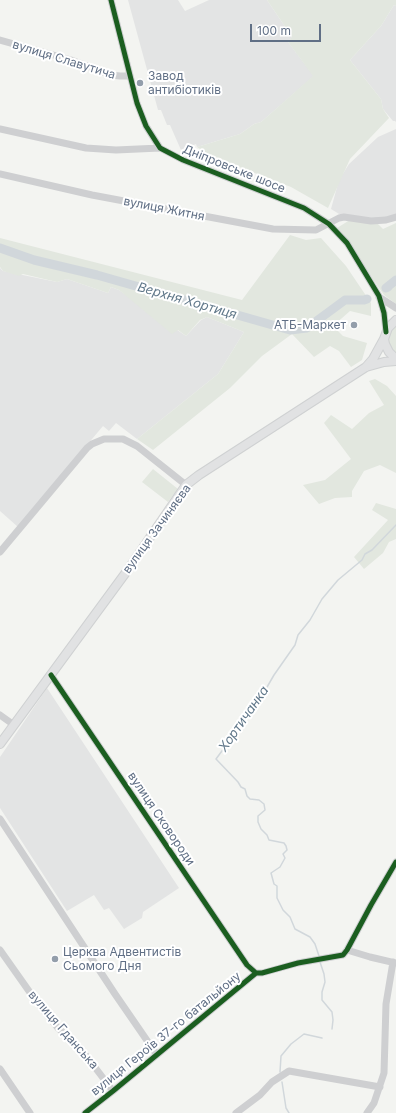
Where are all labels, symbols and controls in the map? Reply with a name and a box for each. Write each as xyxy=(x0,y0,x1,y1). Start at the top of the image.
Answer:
scale bar xyxy=(252,16,323,42)
text: 100 m xyxy=(257,23,291,38)
street label: вулиця Славутича xyxy=(11,37,117,83)
place label: Завод антибіотиків xyxy=(148,69,221,97)
marker: Завод антибіотиків xyxy=(135,78,145,88)
street label: Дніпровське шосе xyxy=(181,142,287,196)
street label: вулиця Житня xyxy=(122,194,206,224)
water label: Верхня Хортиця xyxy=(136,279,238,323)
place label: АТБ-Маркет xyxy=(274,318,346,332)
marker: АТБ-Маркет xyxy=(349,320,359,330)
street label: вулиця Зачиняєва xyxy=(120,482,194,576)
water label: Хортичанка xyxy=(216,683,272,755)
street label: вулиця Сковороди xyxy=(124,770,198,868)
place label: Церква Адвентистів Сьомого Дня xyxy=(63,945,181,973)
marker: Церква Адвентистів Сьомого Дня xyxy=(50,954,60,964)
street label: вулиця Героїв 37-го батальйону xyxy=(88,969,244,1099)
street label: вулиця Гданська xyxy=(25,988,101,1072)

